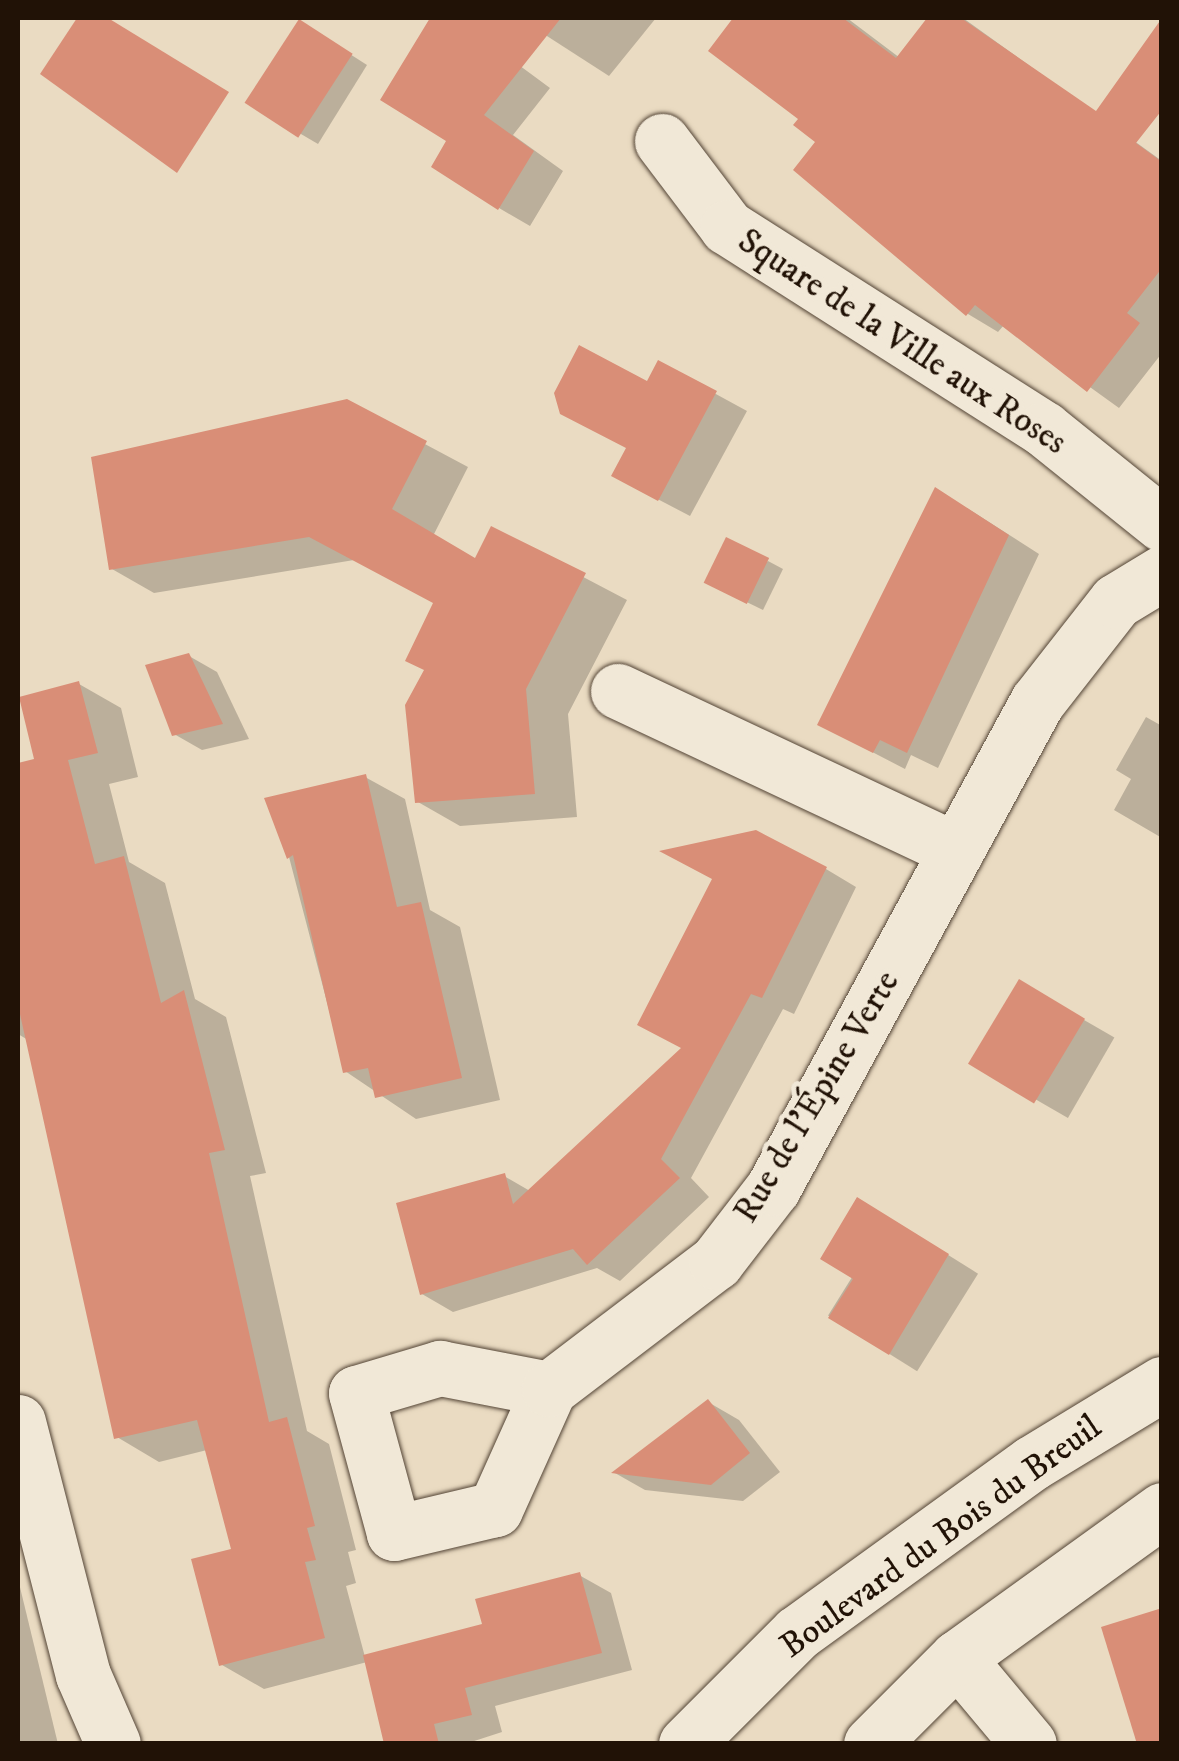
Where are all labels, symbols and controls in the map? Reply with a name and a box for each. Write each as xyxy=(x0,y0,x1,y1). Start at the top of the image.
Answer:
street label: Square de la Ville aux Roses xyxy=(730,220,1074,464)
street label: Rue de l'Épine Verte xyxy=(725,964,909,1230)
street label: Boulevard du Bois du Breuil xyxy=(772,1407,1110,1667)

